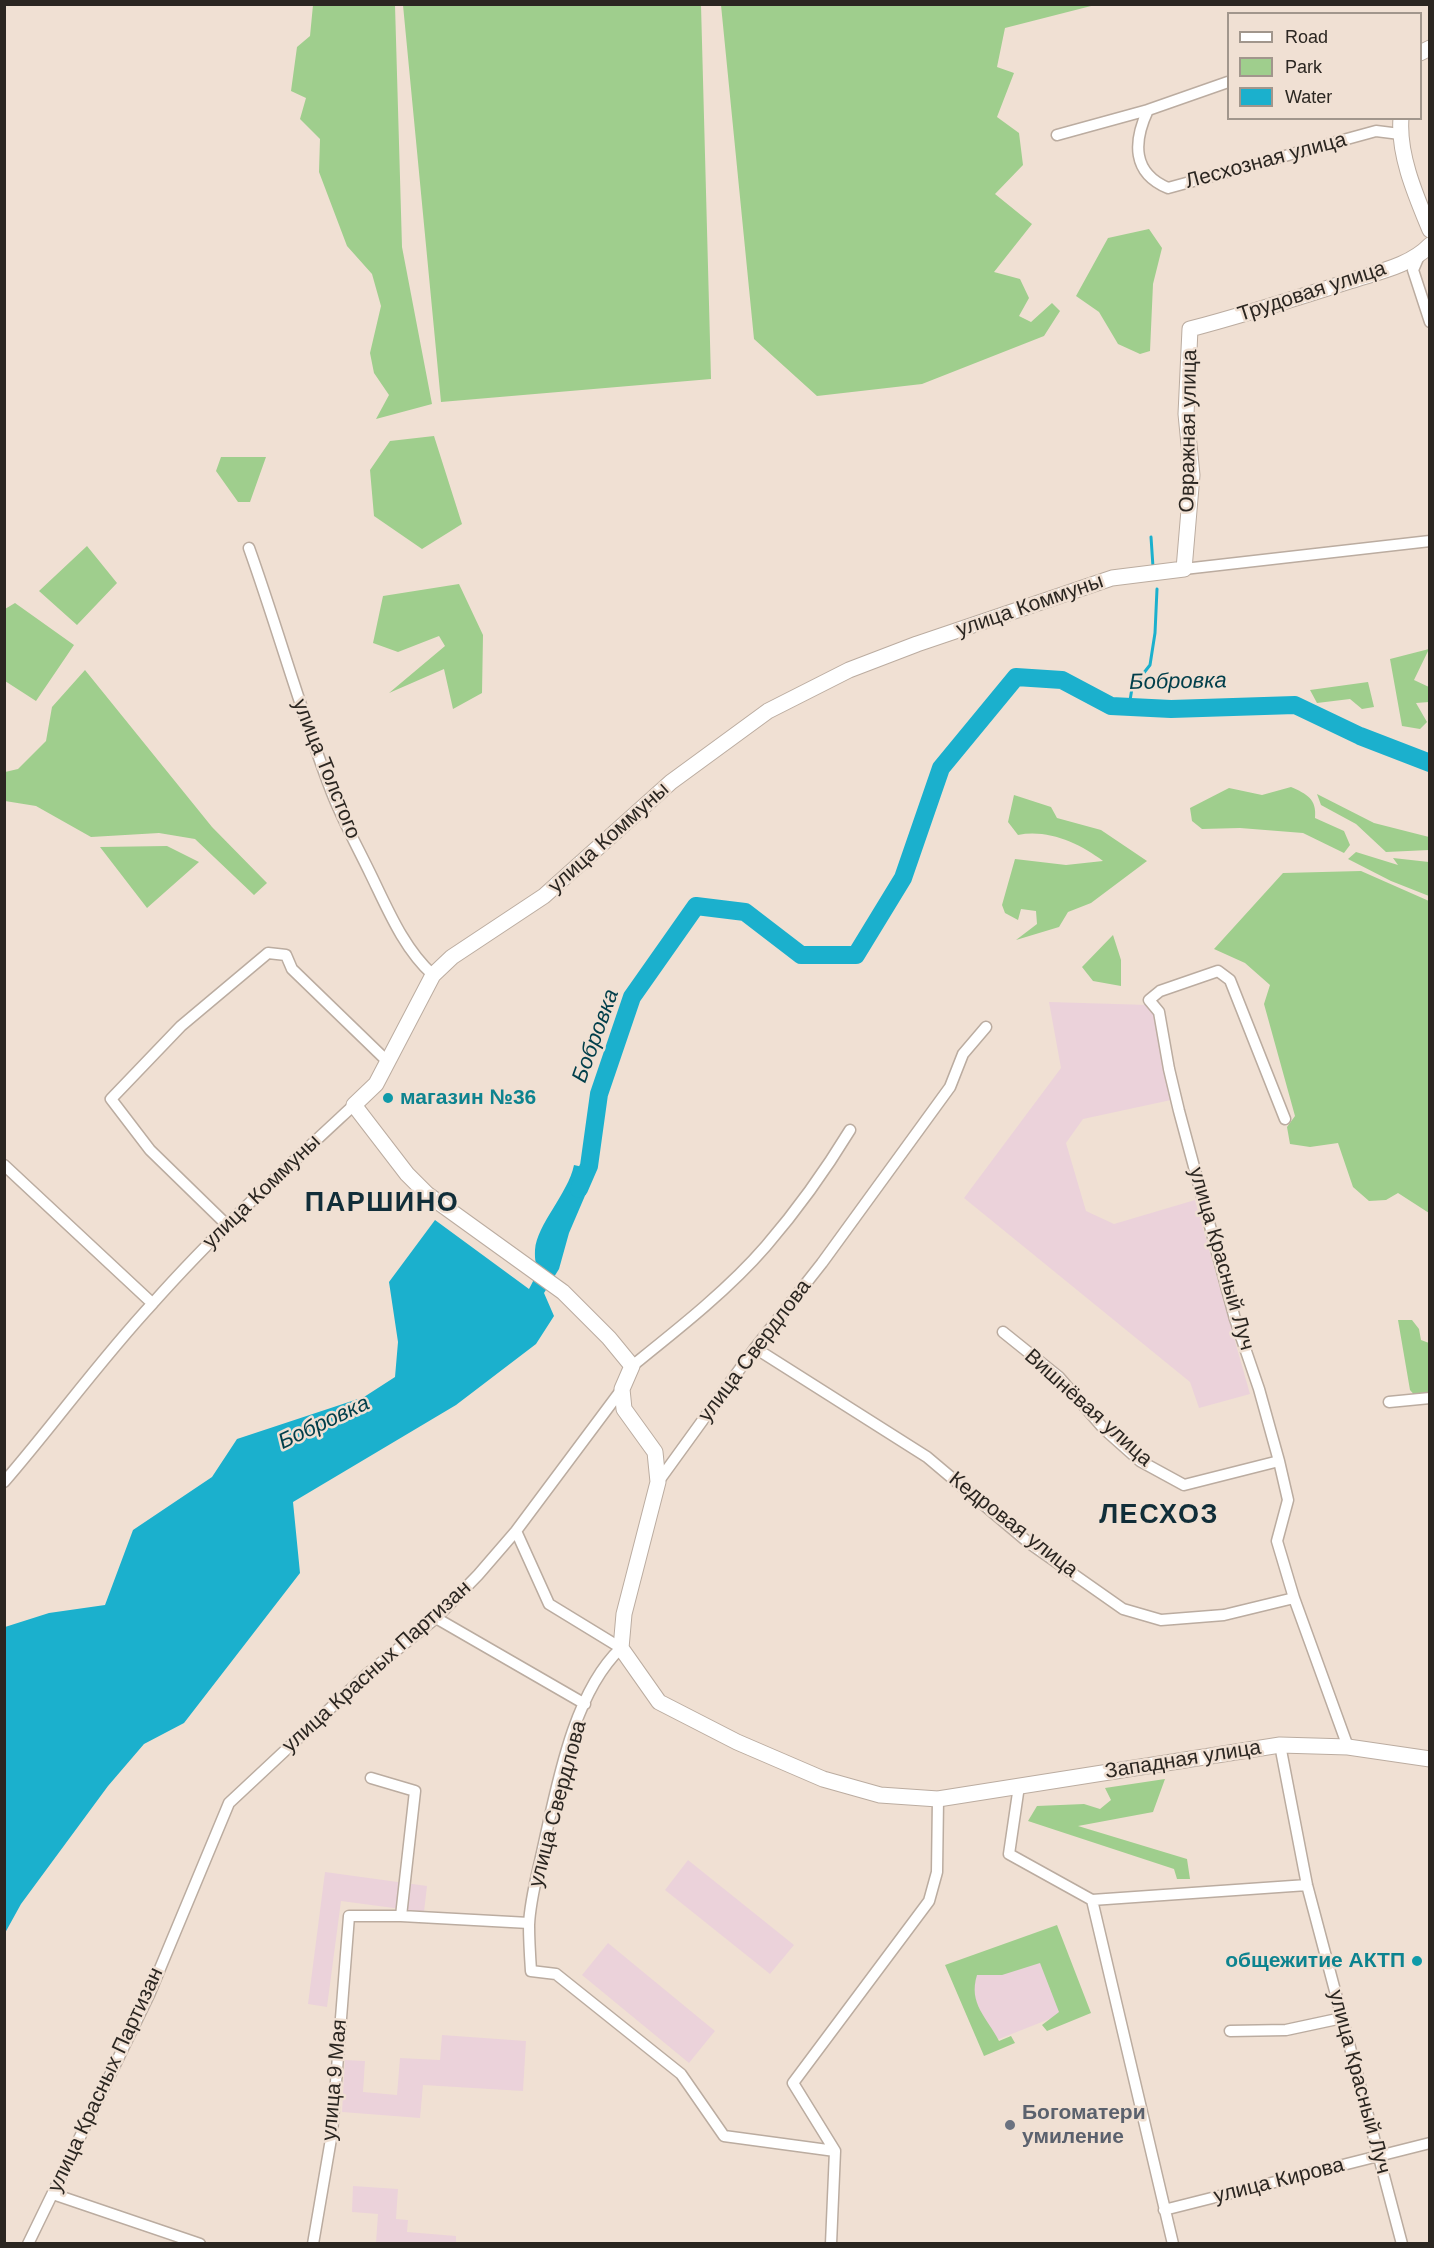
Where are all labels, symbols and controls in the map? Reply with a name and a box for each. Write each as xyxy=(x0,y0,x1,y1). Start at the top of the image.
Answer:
legend xyxy=(1227,12,1422,120)
text: Road xyxy=(1285,27,1328,47)
text: Park xyxy=(1285,57,1322,77)
text: Water xyxy=(1285,87,1332,107)
street label: Лесхозная улица xyxy=(1183,127,1349,195)
street label: Трудовая улица xyxy=(1235,256,1389,328)
street label: Овражная улица xyxy=(1175,349,1203,513)
street label: улица Коммуны xyxy=(953,569,1107,643)
water label: Бобровка xyxy=(1129,668,1227,696)
street label: улица Толстого xyxy=(286,695,366,843)
street label: улица Коммуны xyxy=(543,777,675,899)
water label: Бобровка xyxy=(567,986,625,1086)
place label: магазин №36 xyxy=(400,1085,536,1111)
marker: магазин №36 xyxy=(381,1091,395,1105)
street label: улица Коммуны xyxy=(198,1130,326,1254)
street label: улица Красный Луч xyxy=(1183,1165,1259,1353)
district label: ПАРШИНО xyxy=(305,1188,459,1220)
street label: улица Свердлова xyxy=(693,1275,817,1427)
street label: Вишнёвая улица xyxy=(1019,1344,1157,1472)
water label: Бобровка xyxy=(274,1390,374,1456)
street label: Кедровая улица xyxy=(944,1467,1082,1583)
district label: ЛЕСХОЗ xyxy=(1099,1500,1219,1532)
street label: улица Красных Партизан xyxy=(278,1576,476,1758)
street label: улица Свердлова xyxy=(524,1718,592,1890)
street label: Западная улица xyxy=(1103,1735,1263,1785)
place label: общежитие АКТП xyxy=(1225,1948,1405,1974)
marker: общежитие АКТП xyxy=(1410,1954,1424,1968)
street label: улица Красных Партизан xyxy=(43,1964,169,2196)
street label: улица Красный Луч xyxy=(1322,1987,1396,2177)
street label: улица 9 Мая xyxy=(317,2018,353,2142)
place label: Богоматери умиление xyxy=(1022,2100,1146,2150)
marker: Богоматери умиление xyxy=(1003,2118,1017,2132)
street label: улица Кирова xyxy=(1211,2153,1347,2209)

